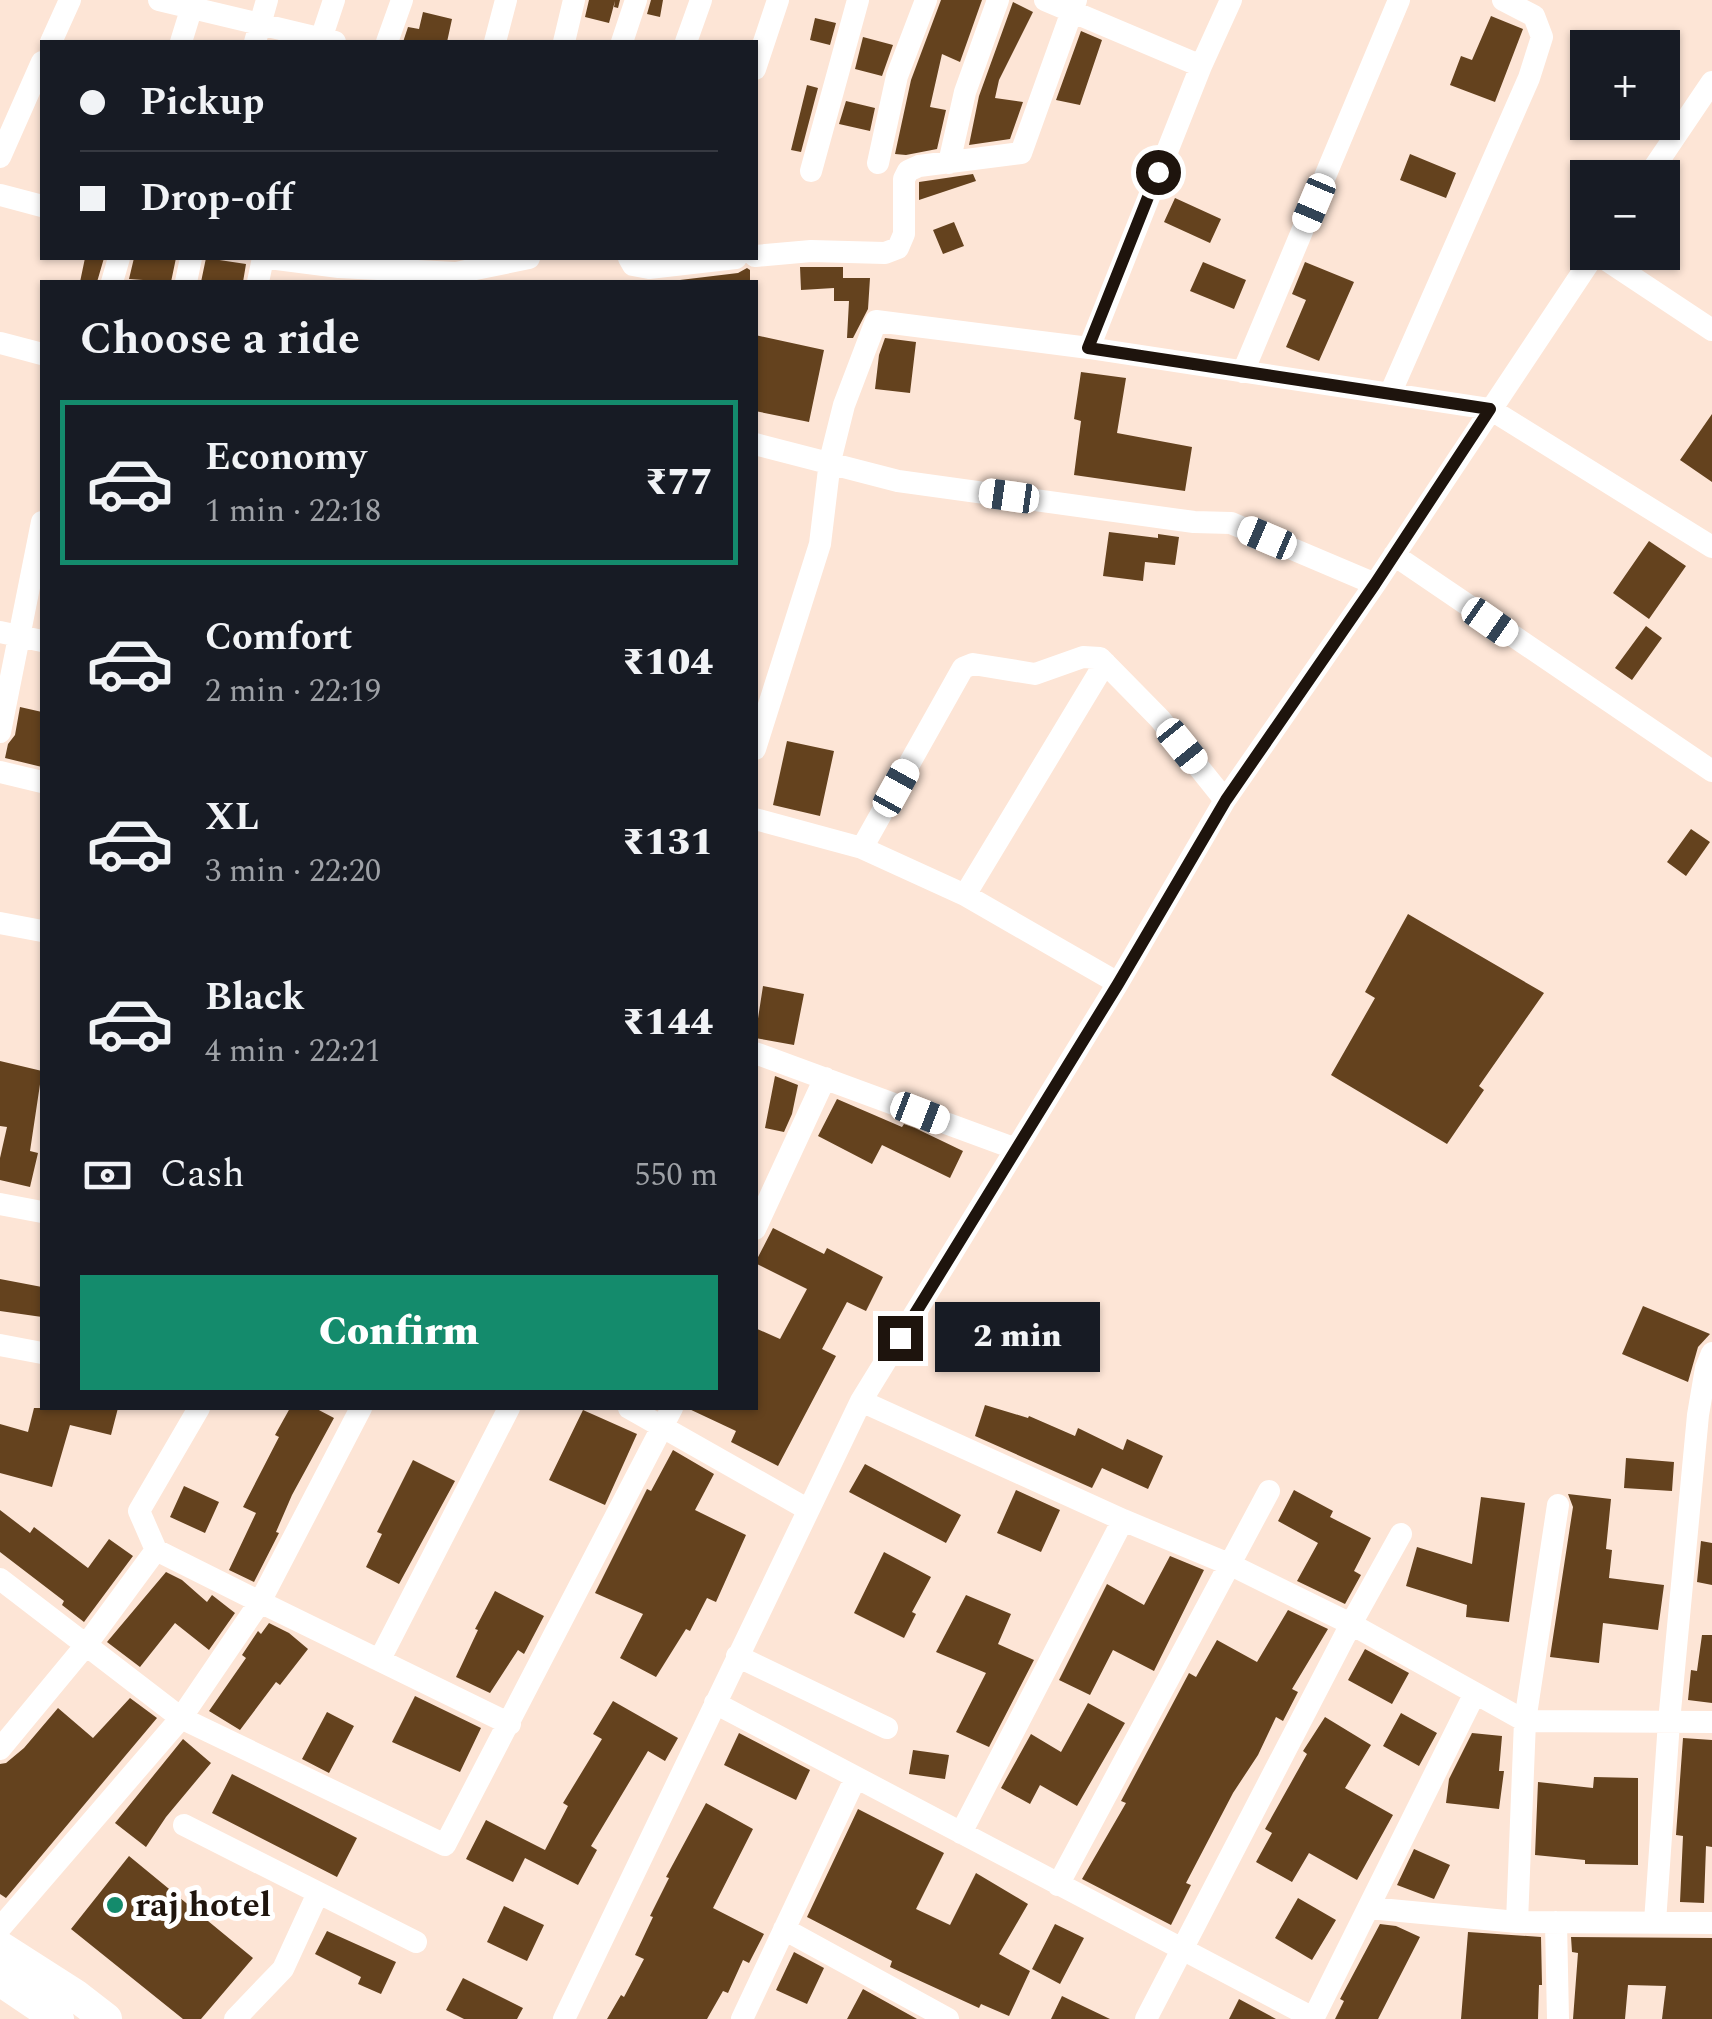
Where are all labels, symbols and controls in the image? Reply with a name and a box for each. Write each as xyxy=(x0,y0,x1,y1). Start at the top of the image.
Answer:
map controls xyxy=(1570,30,1680,270)
button: + xyxy=(1570,30,1680,140)
text: Pickup xyxy=(140,74,264,132)
route start xyxy=(1136,150,1181,195)
button: − xyxy=(1570,160,1680,270)
text: Drop-off xyxy=(140,170,294,228)
car xyxy=(1288,170,1340,236)
text: Choose a ride xyxy=(80,305,360,374)
text: Economy xyxy=(205,429,366,487)
icon: car xyxy=(85,438,175,528)
text: ₹77 xyxy=(645,454,713,512)
car xyxy=(977,477,1041,515)
text: 1 min · 22:18 xyxy=(205,487,381,536)
car xyxy=(1234,512,1300,564)
car xyxy=(1457,593,1523,651)
text: Comfort xyxy=(205,609,352,667)
icon: car xyxy=(85,618,175,708)
text: ₹104 xyxy=(622,634,713,692)
text: 2 min · 22:19 xyxy=(205,667,381,716)
car xyxy=(1151,713,1213,779)
car xyxy=(868,754,924,822)
text: XL xyxy=(205,789,259,847)
icon: car xyxy=(85,798,175,888)
text: ₹131 xyxy=(622,814,713,872)
text: 3 min · 22:20 xyxy=(205,847,381,896)
text: Black xyxy=(205,969,305,1027)
icon: car xyxy=(85,978,175,1068)
text: ₹144 xyxy=(622,994,713,1052)
text: 4 min · 22:21 xyxy=(205,1027,381,1076)
car xyxy=(887,1088,953,1138)
text: Cash xyxy=(160,1146,245,1204)
icon: cash xyxy=(80,1148,135,1203)
text: 550 m xyxy=(634,1151,718,1200)
button: Confirm xyxy=(80,1275,718,1390)
callout: 2 min xyxy=(935,1303,1100,1373)
text: 2 min xyxy=(973,1312,1062,1361)
route end xyxy=(878,1316,923,1361)
place label: raj hotel xyxy=(135,1879,271,1932)
marker: raj hotel xyxy=(104,1894,126,1916)

